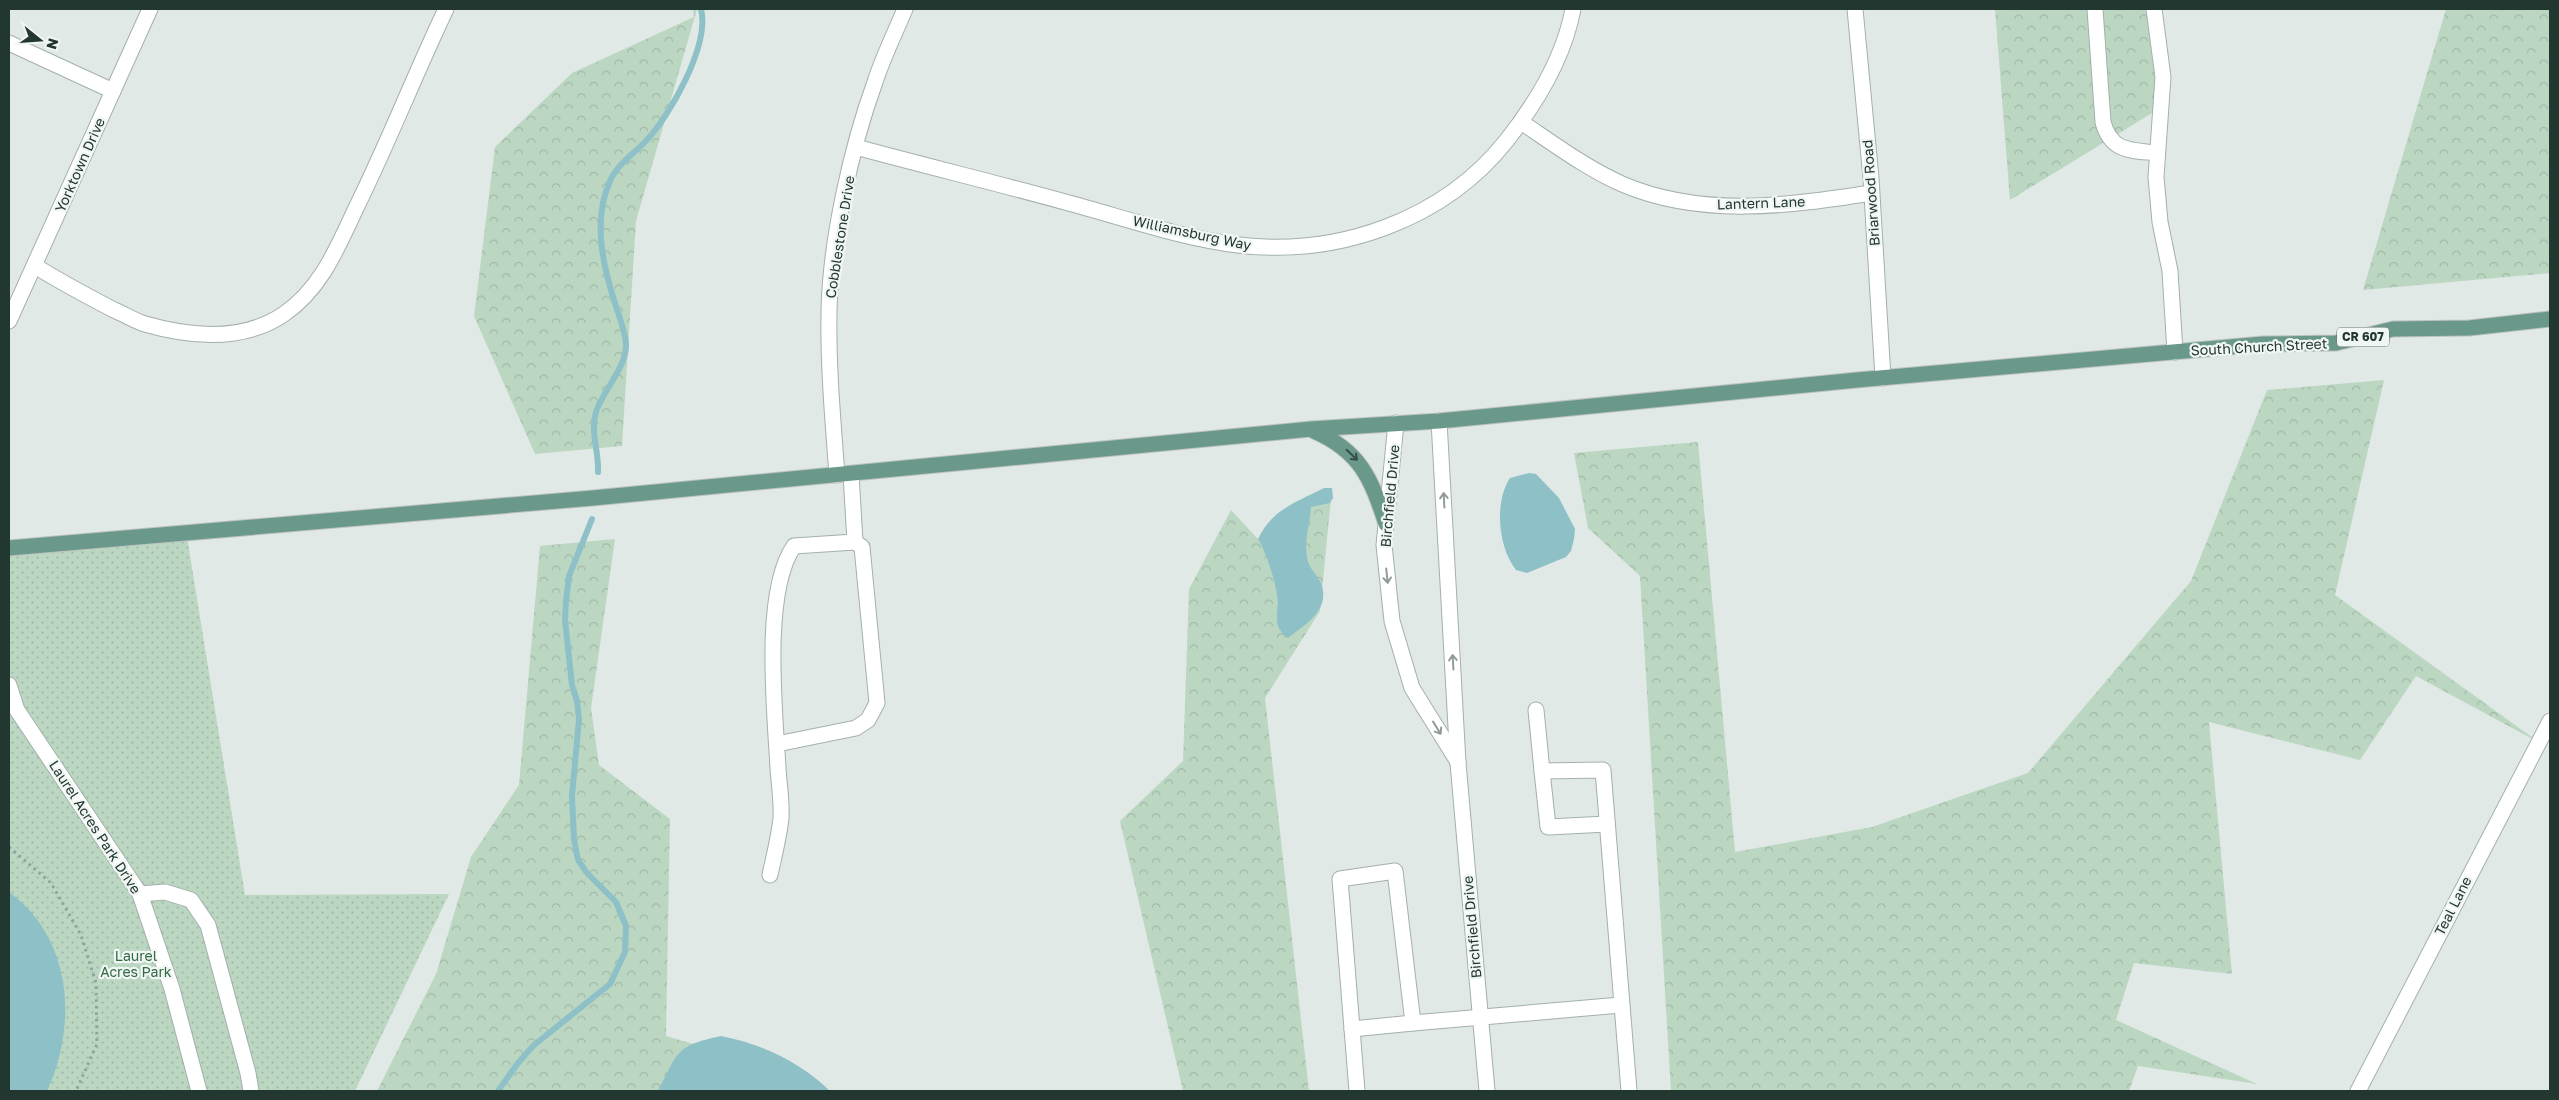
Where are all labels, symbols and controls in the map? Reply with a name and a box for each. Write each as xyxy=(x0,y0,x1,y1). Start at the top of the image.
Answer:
north arrow xyxy=(15,15,65,65)
text: N xyxy=(43,36,63,52)
street label: Yorktown Drive xyxy=(51,115,108,215)
street label: Briarwood Road xyxy=(1858,139,1883,247)
street label: Cobblestone Drive xyxy=(821,174,858,299)
street label: Lantern Lane xyxy=(1716,192,1806,213)
street label: Williamsburg Way xyxy=(1131,212,1253,253)
road number: CR 607 xyxy=(2337,328,2389,347)
street label: South Church Street xyxy=(2190,334,2328,359)
street label: Birchfield Drive xyxy=(1377,444,1402,548)
one-way arrow xyxy=(1345,449,1358,460)
one-way arrow xyxy=(1439,492,1448,508)
one-way arrow xyxy=(1382,568,1392,584)
one-way arrow xyxy=(1448,654,1457,670)
one-way arrow xyxy=(1432,721,1442,735)
street label: Laurel Acres Park Drive xyxy=(46,757,145,897)
street label: Teal Lane xyxy=(2430,873,2475,938)
street label: Birchfield Drive xyxy=(1459,875,1484,979)
park label: Laurel Acres Park xyxy=(100,947,172,980)

